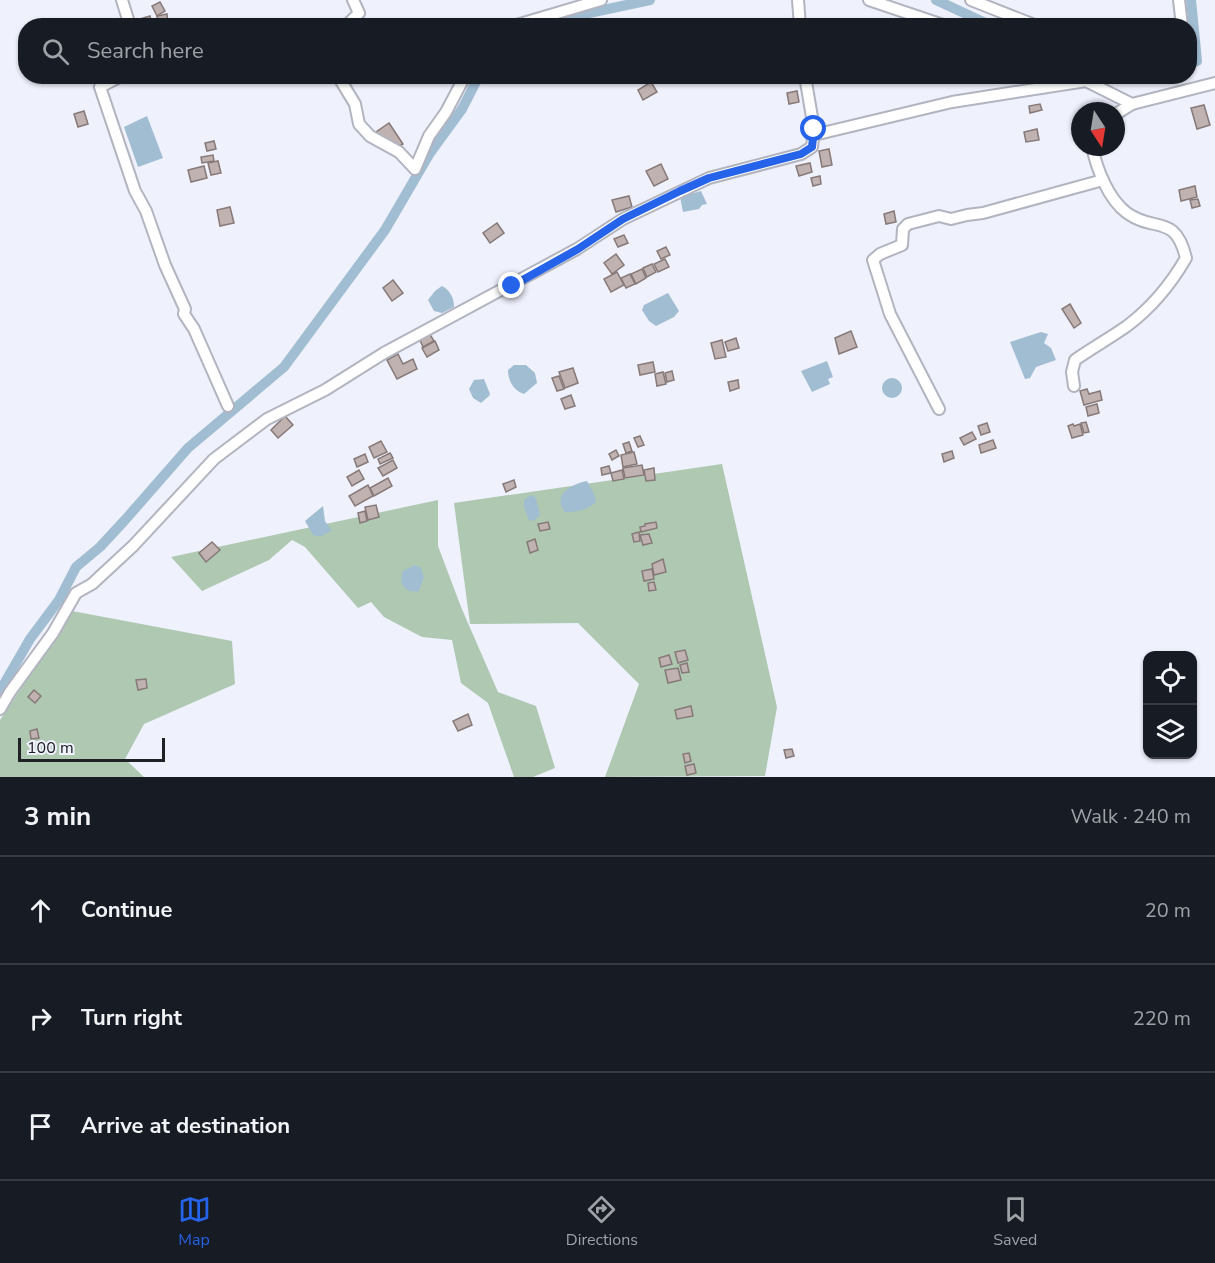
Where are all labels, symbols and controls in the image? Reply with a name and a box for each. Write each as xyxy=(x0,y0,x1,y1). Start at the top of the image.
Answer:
search box xyxy=(18,18,1197,84)
icon: search xyxy=(39,35,72,68)
text: Search here xyxy=(87,36,204,66)
north arrow xyxy=(1071,102,1125,156)
route start xyxy=(800,115,826,141)
route end xyxy=(498,272,524,298)
map controls xyxy=(1143,651,1197,759)
button: locate xyxy=(1143,651,1197,705)
button: layers xyxy=(1143,705,1197,759)
scale bar xyxy=(18,735,165,762)
text: 100 m xyxy=(27,737,74,759)
text: 3 min xyxy=(24,799,91,834)
text: Walk · 240 m xyxy=(1071,803,1191,830)
icon: ahead xyxy=(24,894,57,927)
text: Continue xyxy=(81,895,172,925)
text: 20 m xyxy=(1145,897,1191,924)
icon: right xyxy=(24,1002,57,1035)
text: Turn right xyxy=(81,1003,182,1033)
text: 220 m xyxy=(1133,1005,1191,1032)
icon: arrive xyxy=(24,1110,57,1143)
text: Arrive at destination xyxy=(81,1111,290,1141)
tab: Map xyxy=(178,1193,211,1251)
tab: Directions xyxy=(566,1193,638,1251)
tab: Saved xyxy=(993,1193,1037,1251)

